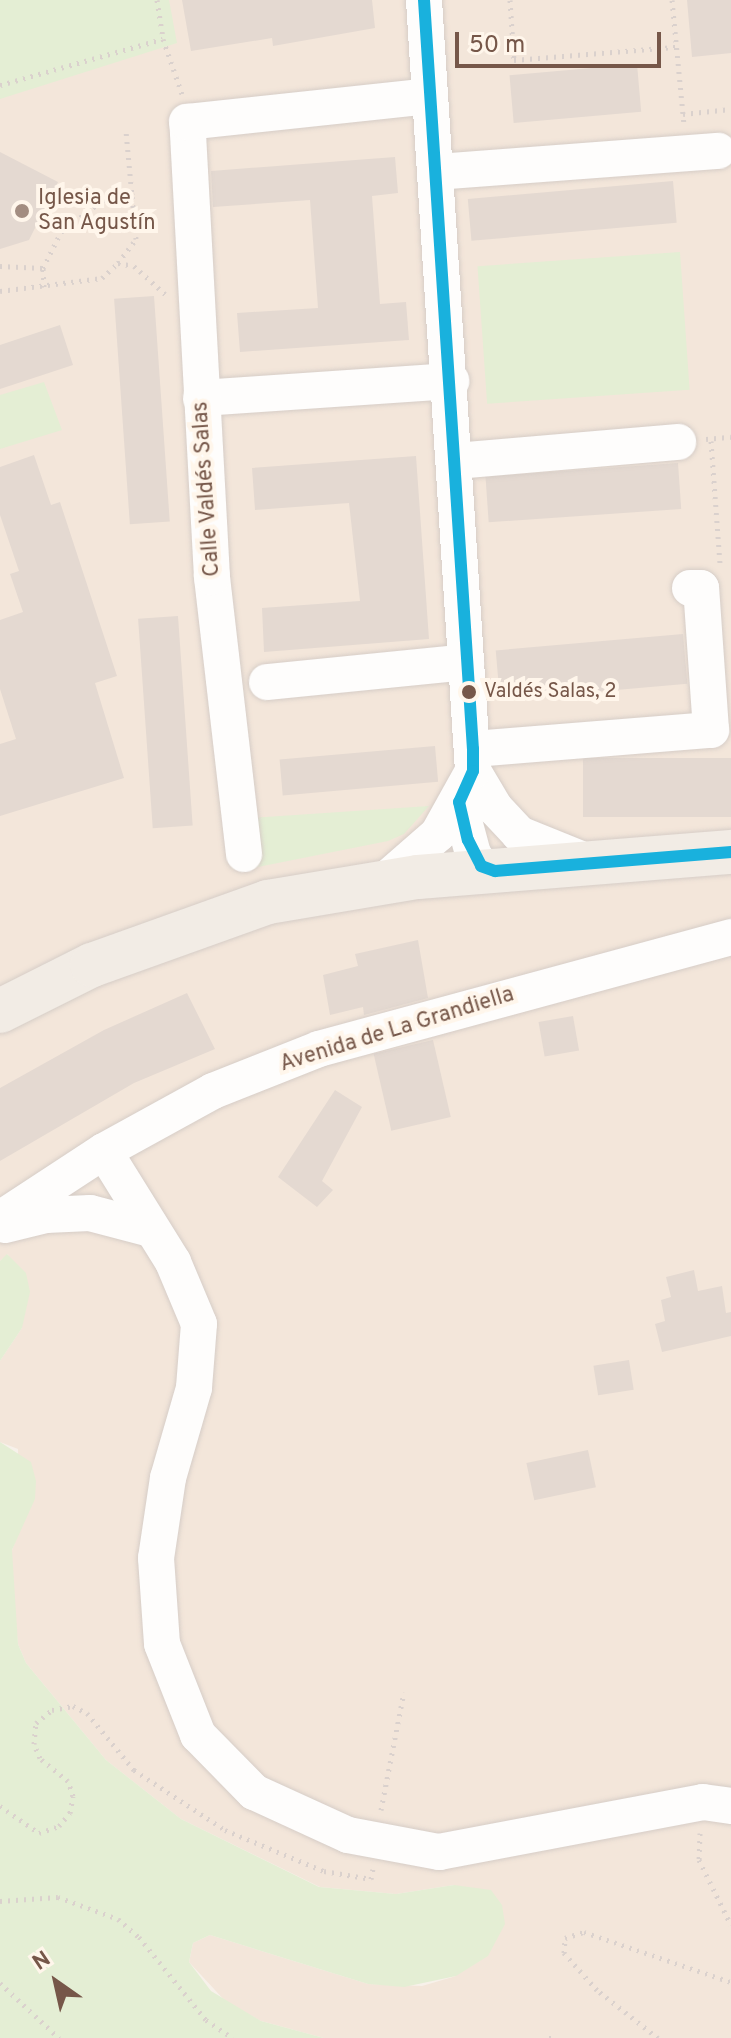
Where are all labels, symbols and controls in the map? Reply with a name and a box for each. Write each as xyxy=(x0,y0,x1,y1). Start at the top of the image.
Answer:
scale bar xyxy=(459,16,665,66)
text: 50 m xyxy=(469,31,525,61)
place label: Iglesia de San Agustín xyxy=(38,185,156,236)
marker: Iglesia de San Agustín xyxy=(13,202,31,220)
street label: Calle Valdés Salas xyxy=(188,400,226,578)
place label: Valdés Salas, 2 xyxy=(484,680,617,704)
marker: Valdés Salas, 2 xyxy=(461,684,477,700)
street label: Avenida de La Grandiella xyxy=(277,982,517,1078)
north arrow xyxy=(16,1942,96,2022)
text: N xyxy=(28,1946,56,1977)

